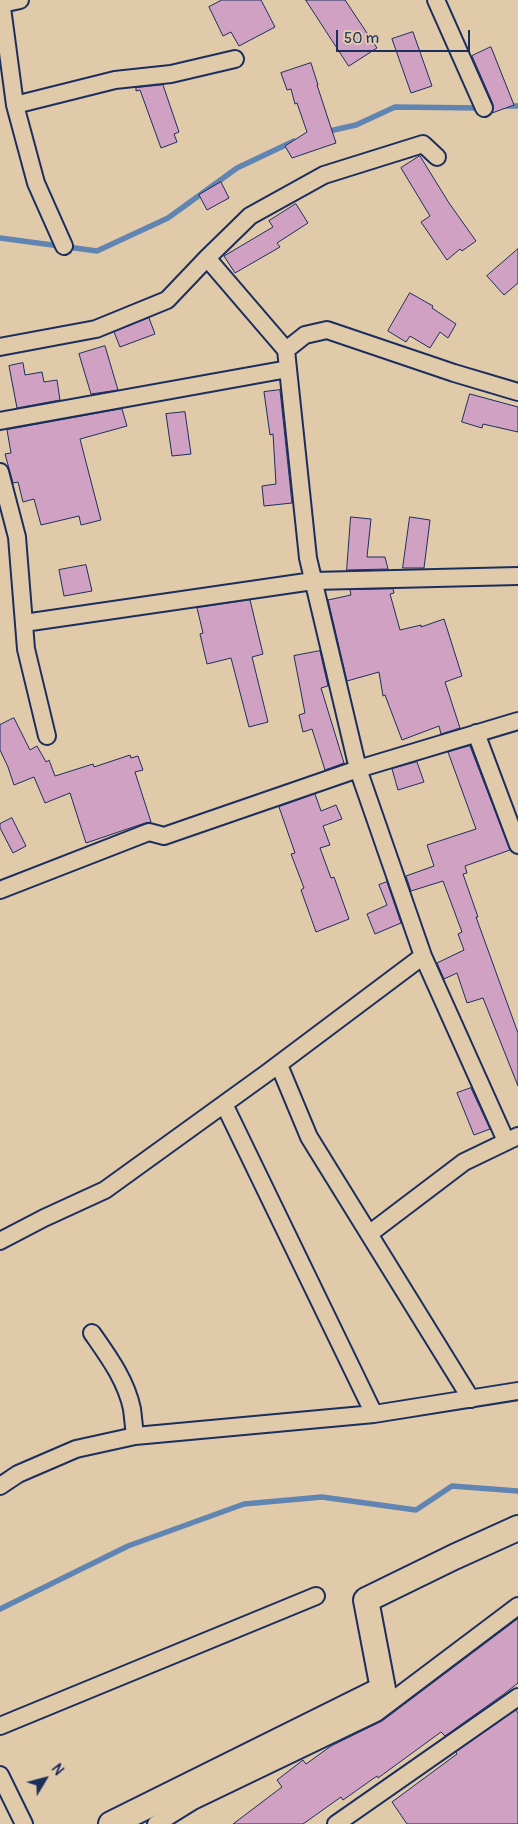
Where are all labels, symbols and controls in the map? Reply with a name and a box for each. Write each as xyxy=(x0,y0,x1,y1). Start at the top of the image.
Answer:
scale bar xyxy=(338,20,472,52)
text: 50 m xyxy=(344,29,379,48)
north arrow xyxy=(20,1754,70,1804)
text: N xyxy=(48,1761,67,1779)

